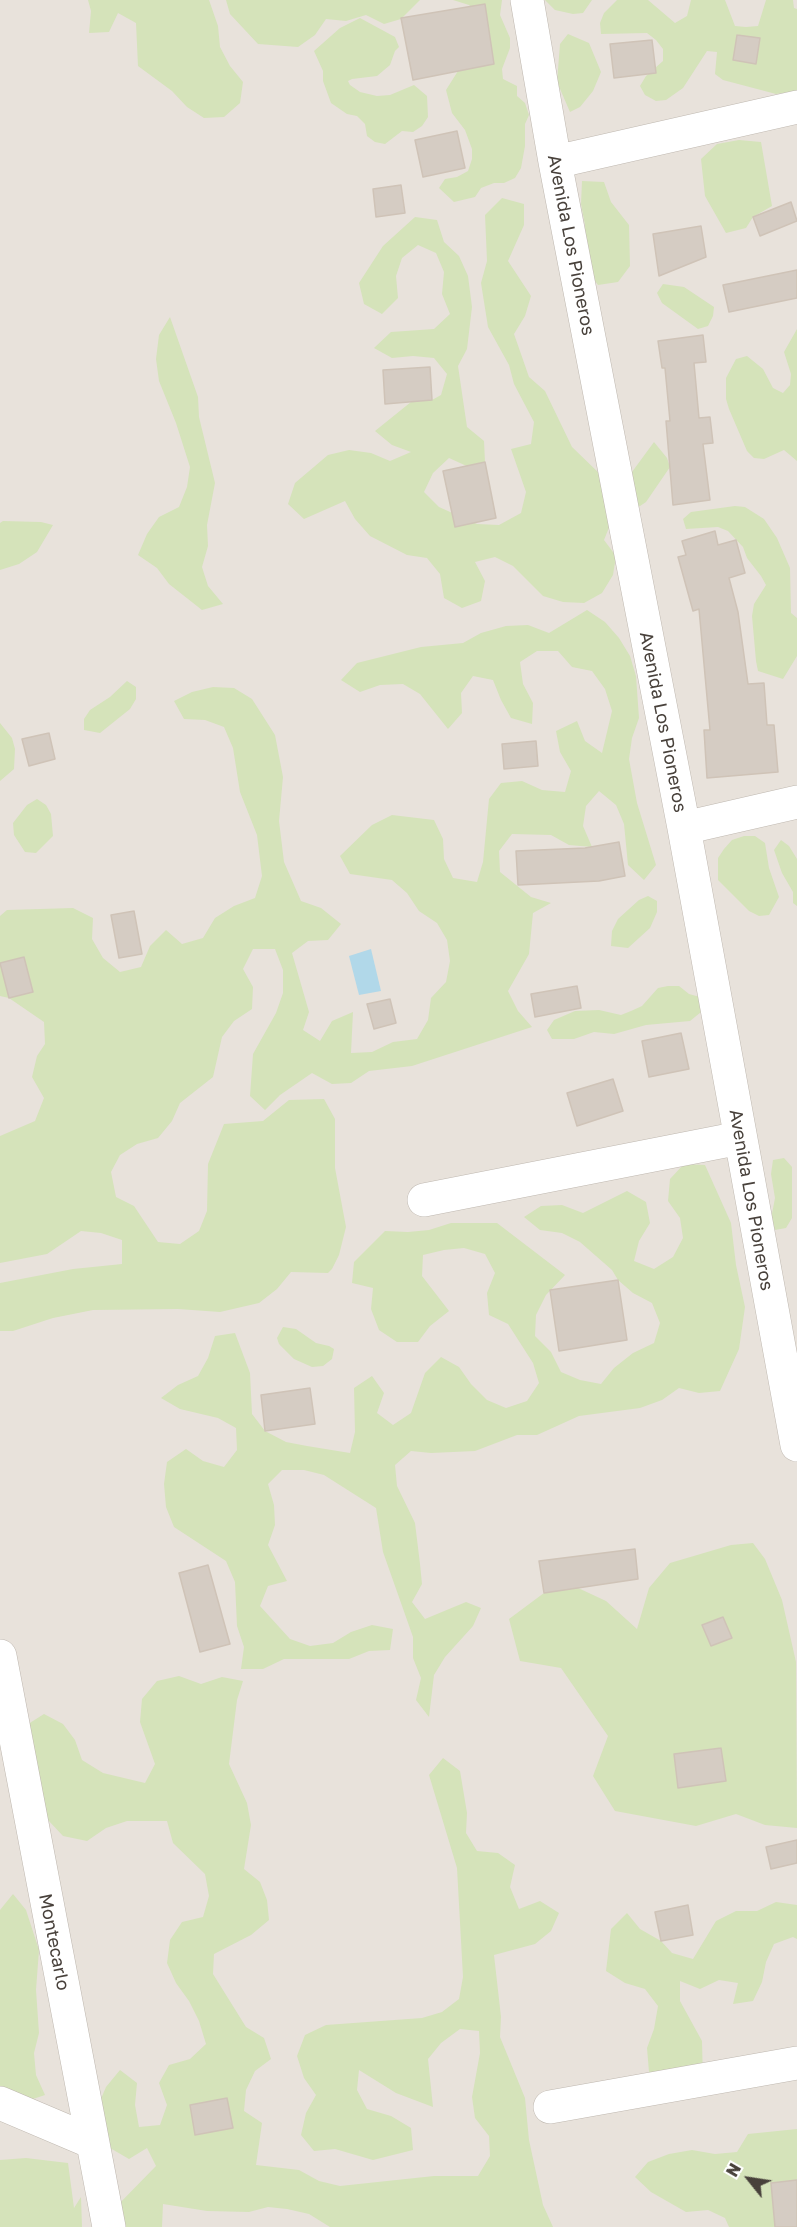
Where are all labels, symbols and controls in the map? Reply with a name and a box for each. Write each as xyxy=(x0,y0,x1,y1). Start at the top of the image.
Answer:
street label: Avenida Los Pioneros xyxy=(543,153,599,337)
street label: Avenida Los Pioneros xyxy=(635,630,691,814)
street label: Avenida Los Pioneros xyxy=(724,1108,778,1292)
street label: Montecarlo xyxy=(34,1892,74,1992)
north arrow xyxy=(719,2149,779,2209)
text: N xyxy=(722,2160,745,2180)

